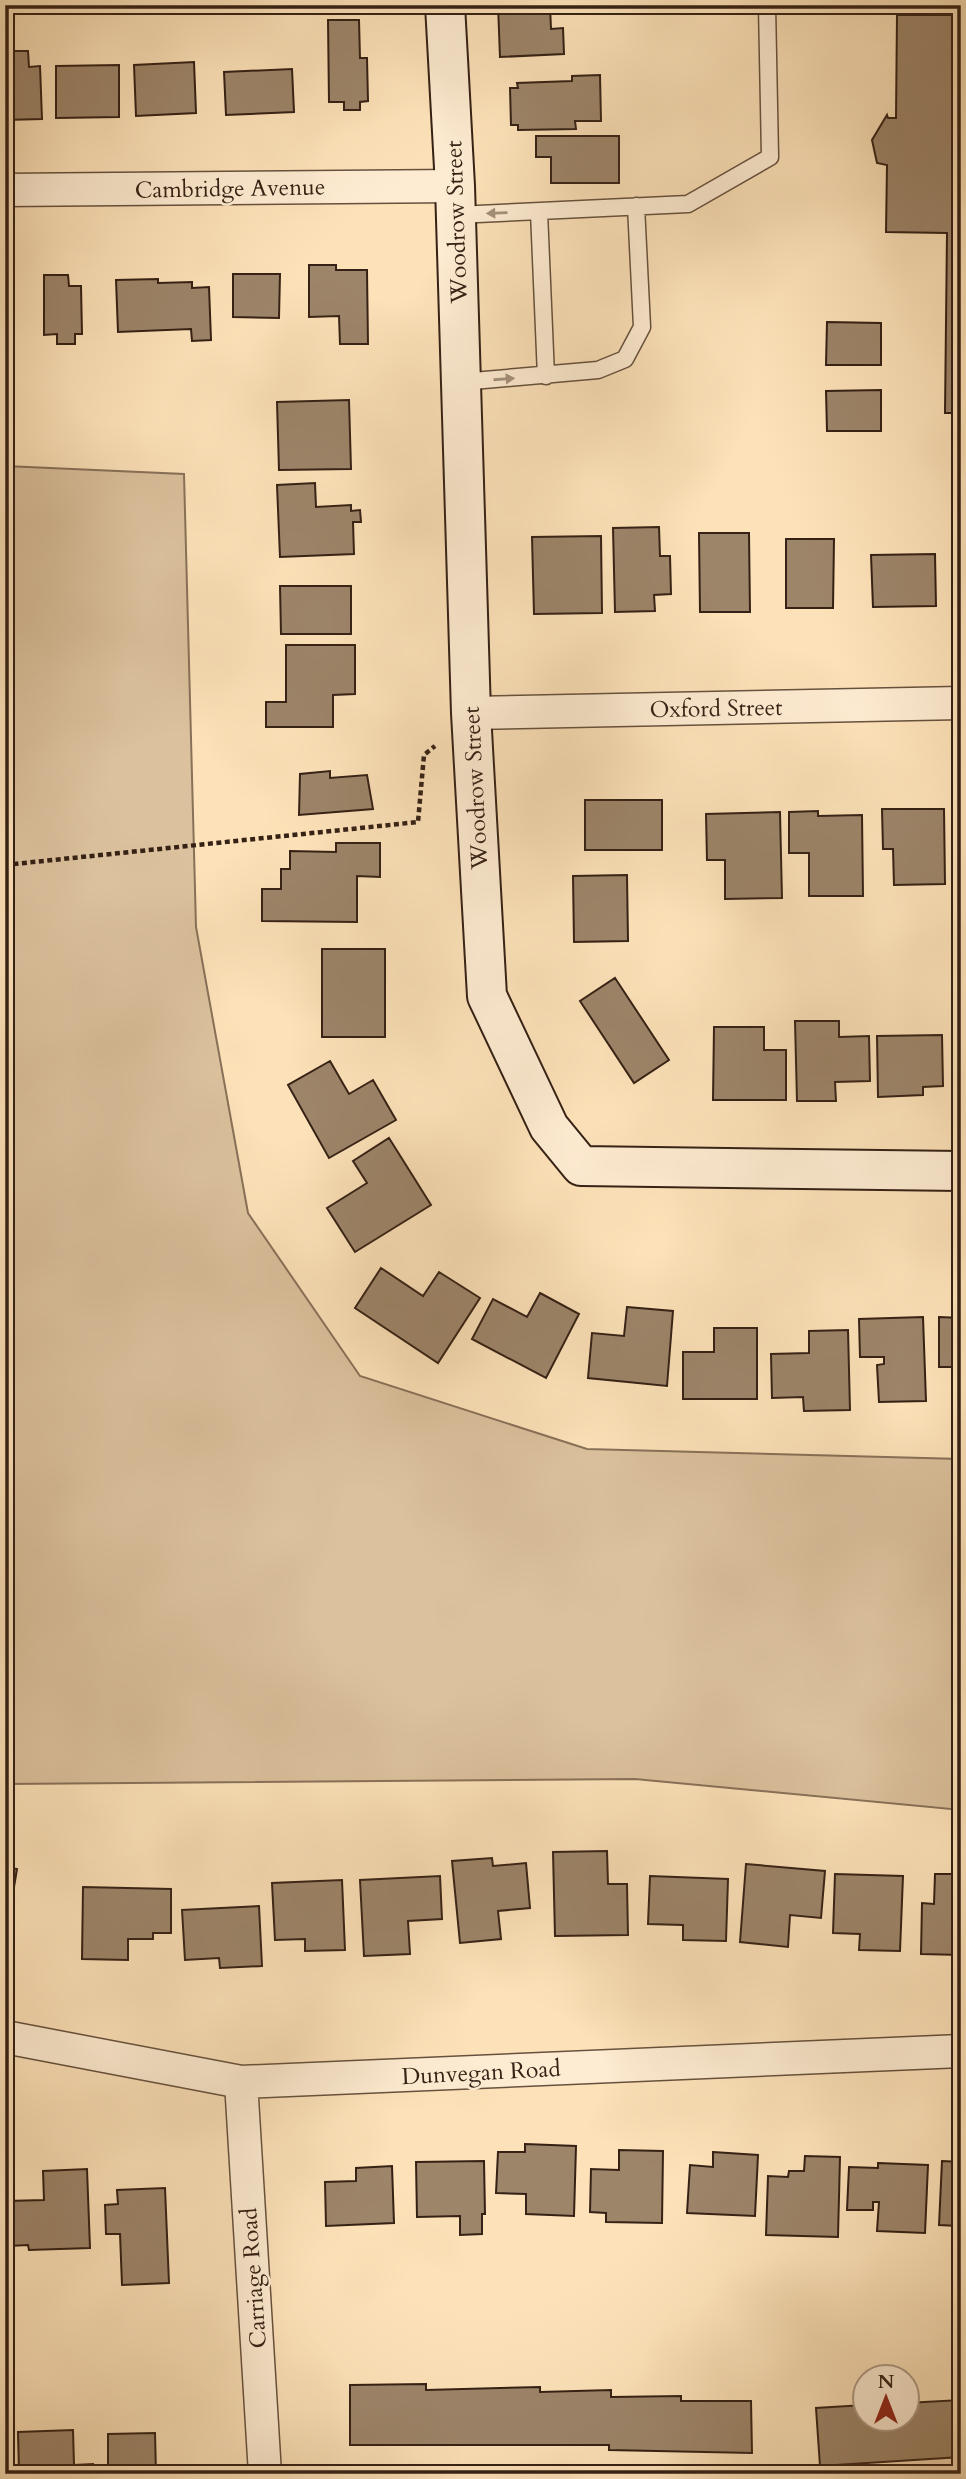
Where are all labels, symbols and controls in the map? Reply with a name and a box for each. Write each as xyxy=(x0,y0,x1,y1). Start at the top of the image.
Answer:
street label: Woodrow Street xyxy=(438,140,475,305)
street label: Cambridge Avenue xyxy=(134,171,326,206)
one-way arrow xyxy=(486,208,508,219)
one-way arrow xyxy=(493,373,515,384)
street label: Oxford Street xyxy=(649,692,783,725)
street label: Woodrow Street xyxy=(456,706,495,871)
street label: Dunvegan Road xyxy=(401,2053,562,2092)
street label: Carriage Road xyxy=(233,2206,274,2349)
north arrow xyxy=(850,2364,920,2434)
text: N xyxy=(878,2369,895,2395)

